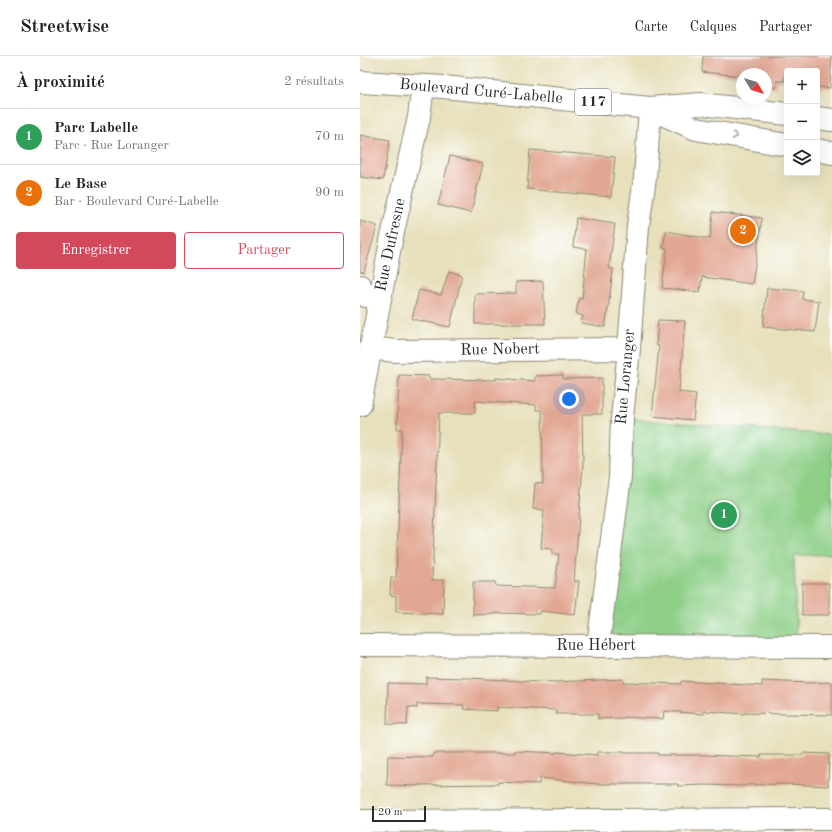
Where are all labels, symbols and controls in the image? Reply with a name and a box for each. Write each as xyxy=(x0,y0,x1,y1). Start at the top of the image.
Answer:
text: Streetwise xyxy=(20,18,109,37)
text: Carte xyxy=(634,20,668,34)
text: Calques xyxy=(690,20,737,34)
text: Partager xyxy=(759,20,812,34)
north arrow xyxy=(736,68,772,104)
map controls xyxy=(784,68,820,176)
button: + xyxy=(784,68,820,104)
text: À proximité xyxy=(16,74,105,91)
text: 2 résultats xyxy=(284,75,344,88)
street label: Boulevard Curé-Labelle xyxy=(399,77,563,107)
road number: 117 xyxy=(575,89,611,115)
button: − xyxy=(784,104,820,140)
text: Parc Labelle xyxy=(54,121,138,136)
text: 1 xyxy=(25,130,33,143)
text: 70 m xyxy=(315,130,344,143)
one-way arrow xyxy=(732,131,738,139)
text: Parc · Rue Loranger xyxy=(54,139,169,152)
button: layers xyxy=(784,140,820,176)
text: Le Base xyxy=(54,177,107,192)
text: 2 xyxy=(25,186,33,199)
text: 90 m xyxy=(315,186,344,199)
text: Bar · Boulevard Curé-Labelle xyxy=(54,195,219,208)
street label: Rue Dufresne xyxy=(373,197,409,293)
pin: 2 xyxy=(730,216,756,246)
button: Enregistrer xyxy=(16,232,176,269)
button: Partager xyxy=(184,232,344,269)
street label: Rue Loranger xyxy=(614,328,638,426)
street label: Rue Nobert xyxy=(460,341,540,359)
your location xyxy=(559,389,579,409)
pin: 1 xyxy=(711,500,737,530)
street label: Rue Hébert xyxy=(556,638,636,654)
scale bar xyxy=(372,804,426,823)
text: 20 m xyxy=(378,807,403,818)

